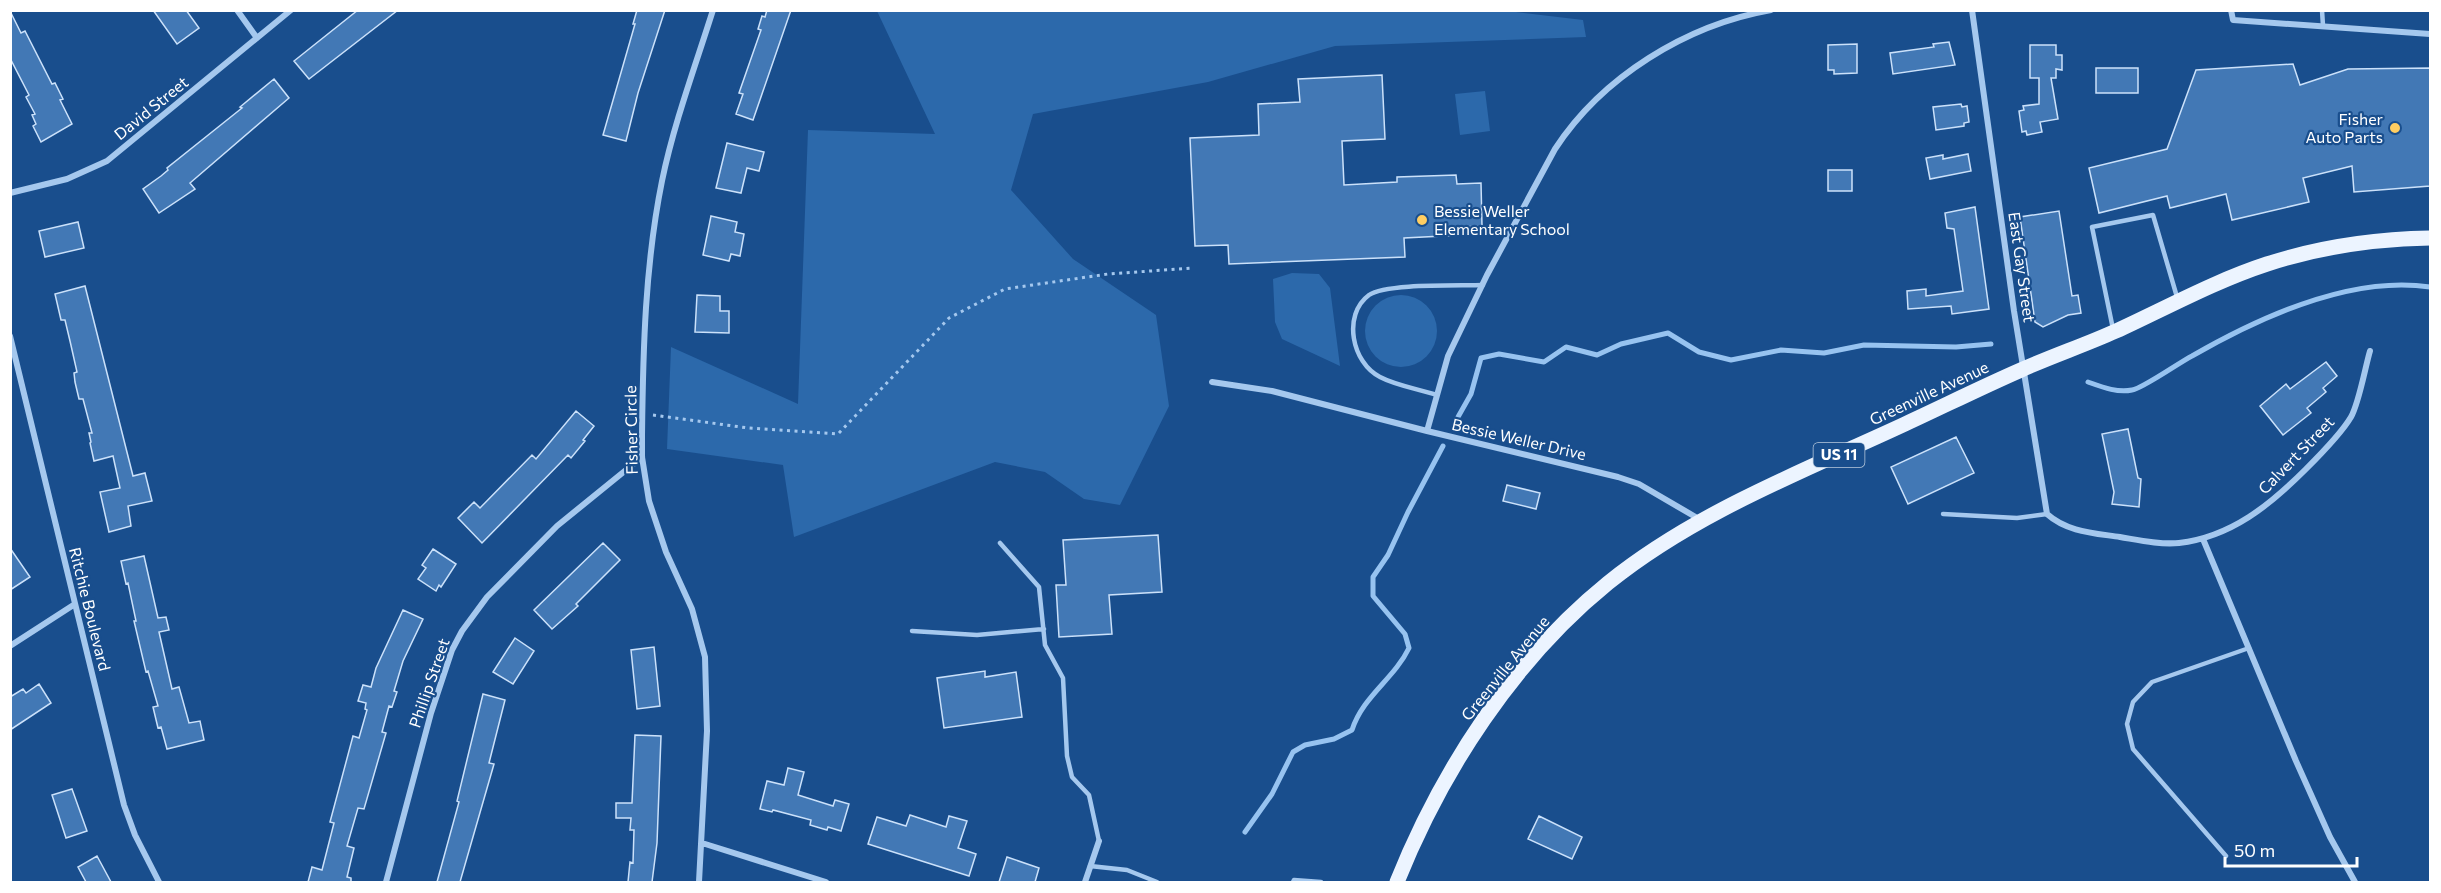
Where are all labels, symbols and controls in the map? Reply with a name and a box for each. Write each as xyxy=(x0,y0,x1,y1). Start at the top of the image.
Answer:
street label: David Street xyxy=(110,72,192,143)
place label: Fisher Auto Parts xyxy=(2305,109,2384,146)
marker: Fisher Auto Parts xyxy=(2388,121,2402,135)
place label: Bessie Weller Elementary School xyxy=(1434,201,1570,238)
street label: East Gay Street xyxy=(2005,211,2040,324)
marker: Bessie Weller Elementary School xyxy=(1415,213,1429,227)
street label: Greenville Avenue xyxy=(1866,357,1991,428)
street label: Fisher Circle xyxy=(620,385,641,475)
street label: Calvert Street xyxy=(2254,411,2338,498)
street label: Bessie Weller Drive xyxy=(1450,414,1588,463)
road number: US 11 xyxy=(1814,443,1864,467)
street label: Ritchie Boulevard xyxy=(66,545,115,673)
street label: Greenville Avenue xyxy=(1457,612,1553,724)
street label: Phillip Street xyxy=(404,635,453,730)
scale bar xyxy=(2225,830,2357,868)
text: 50 m xyxy=(2234,839,2275,861)

